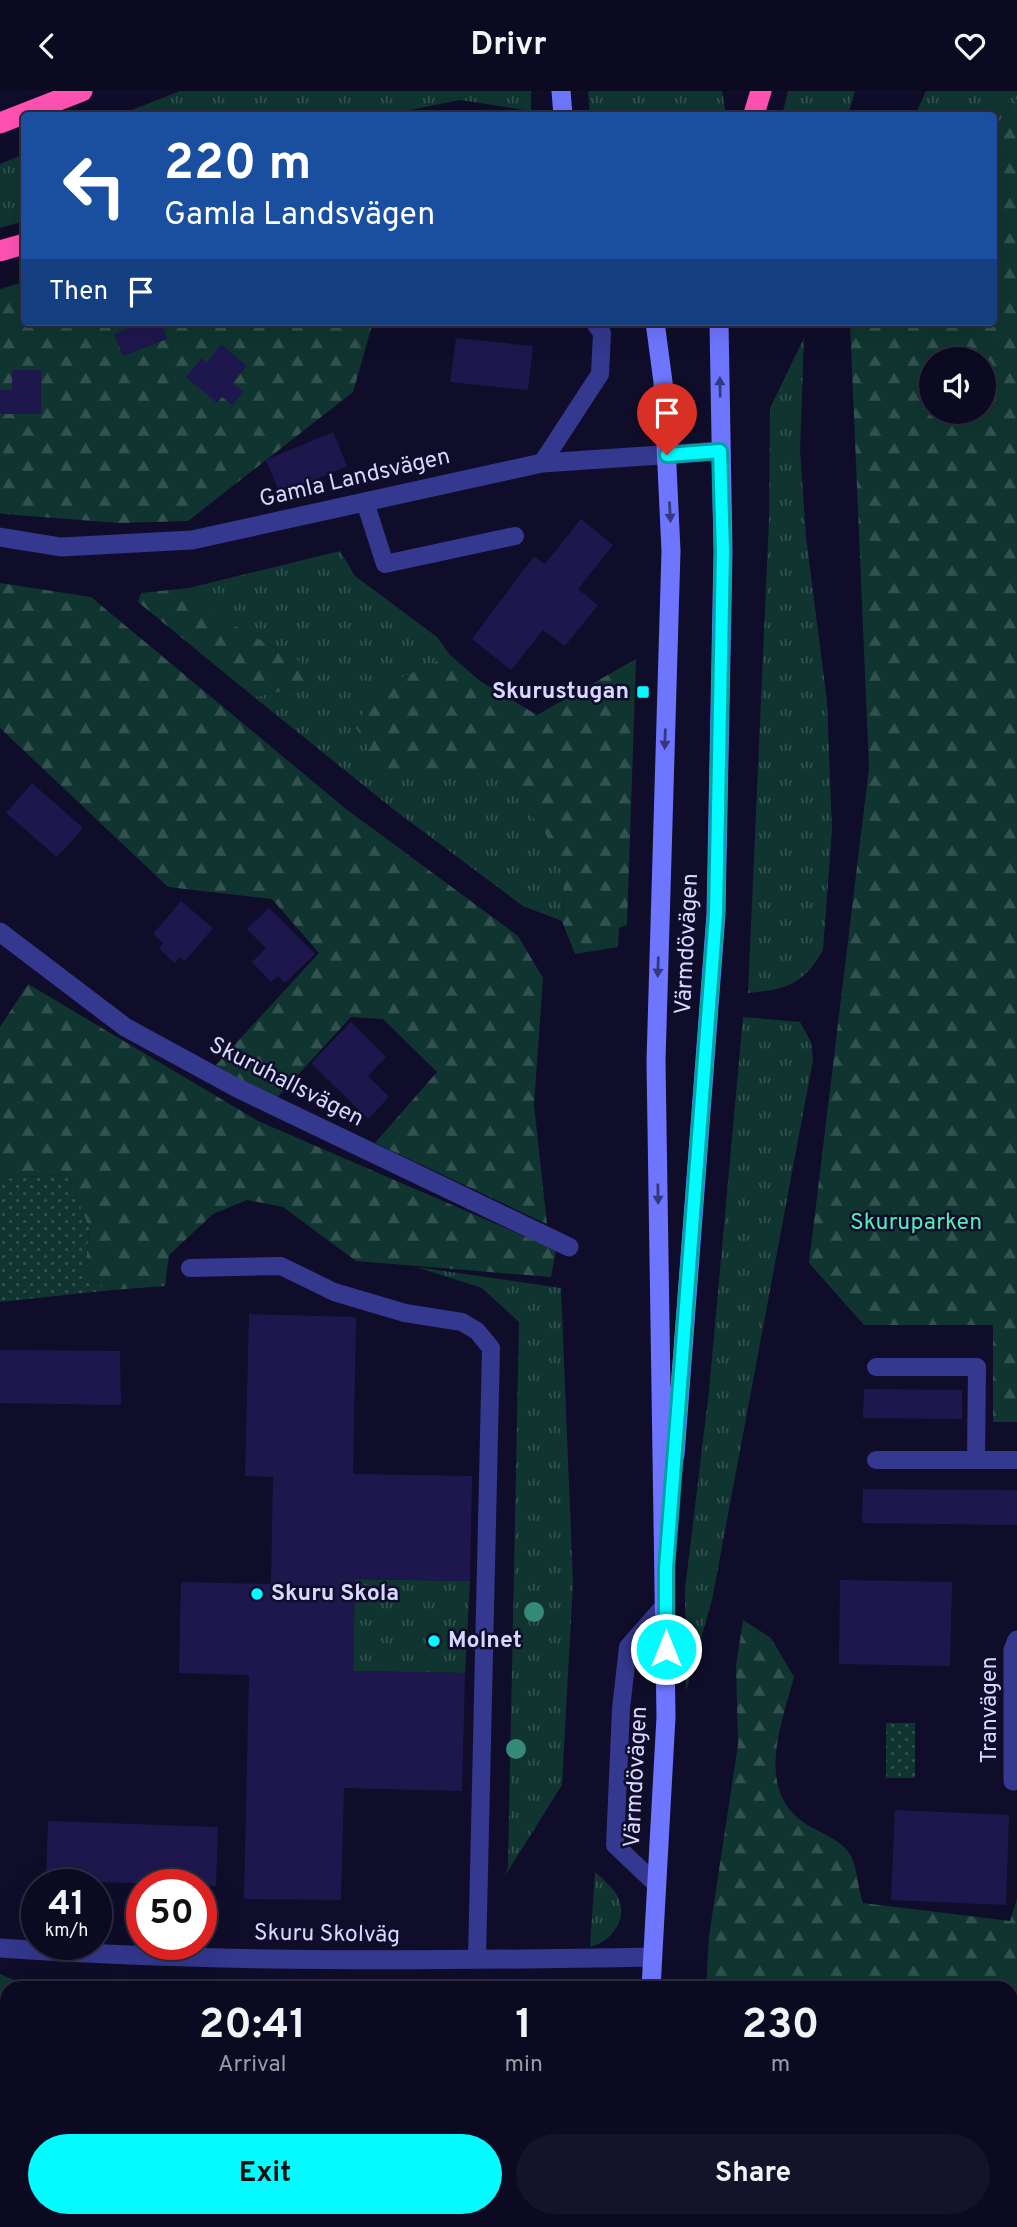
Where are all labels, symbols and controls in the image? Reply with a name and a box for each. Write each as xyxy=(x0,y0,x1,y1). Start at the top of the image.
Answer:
text: Drivr xyxy=(470,26,547,66)
icon: back xyxy=(28,27,66,65)
icon: heart xyxy=(951,27,989,65)
text: 220 m xyxy=(164,135,311,197)
icon: left xyxy=(49,140,140,231)
text: Gamla Landsvägen xyxy=(164,196,435,236)
icon: arrive xyxy=(122,273,160,311)
text: Then xyxy=(49,276,108,309)
map controls xyxy=(919,347,996,424)
button: sound xyxy=(919,347,996,424)
one-way arrow xyxy=(714,375,725,397)
pin xyxy=(637,383,697,455)
icon: arrive xyxy=(648,394,686,432)
street label: Gamla Landsvägen xyxy=(257,443,453,515)
one-way arrow xyxy=(664,501,675,523)
place label: Skurustugan xyxy=(492,678,629,707)
marker: Skurustugan xyxy=(635,684,651,700)
one-way arrow xyxy=(660,729,671,751)
street label: Värmdövägen xyxy=(670,872,706,1016)
one-way arrow xyxy=(653,956,664,978)
street label: Skuruhallsvägen xyxy=(204,1032,368,1134)
one-way arrow xyxy=(653,1184,664,1206)
park label: Skuruparken xyxy=(850,1209,982,1238)
place label: Skuru Skola xyxy=(271,1580,399,1609)
marker: Skuru Skola xyxy=(249,1586,265,1602)
position arrow xyxy=(629,1612,703,1686)
place label: Molnet xyxy=(448,1627,522,1656)
marker: Molnet xyxy=(426,1633,442,1649)
street label: Tranvägen xyxy=(976,1657,1005,1763)
street label: Värmdövägen xyxy=(619,1705,655,1849)
speed limit sign: 50 xyxy=(126,1869,217,1960)
text: 41 xyxy=(48,1883,85,1927)
street label: Skuru Skolväg xyxy=(254,1919,400,1951)
text: km/h xyxy=(45,1920,88,1943)
text: 20:41 xyxy=(199,2000,306,2053)
text: 1 xyxy=(515,2000,532,2053)
text: 230 xyxy=(742,2000,819,2053)
text: Arrival xyxy=(218,2051,287,2080)
text: min xyxy=(505,2051,543,2080)
text: m xyxy=(771,2051,790,2080)
button: Exit xyxy=(28,2134,502,2214)
button: Share xyxy=(516,2134,990,2214)

